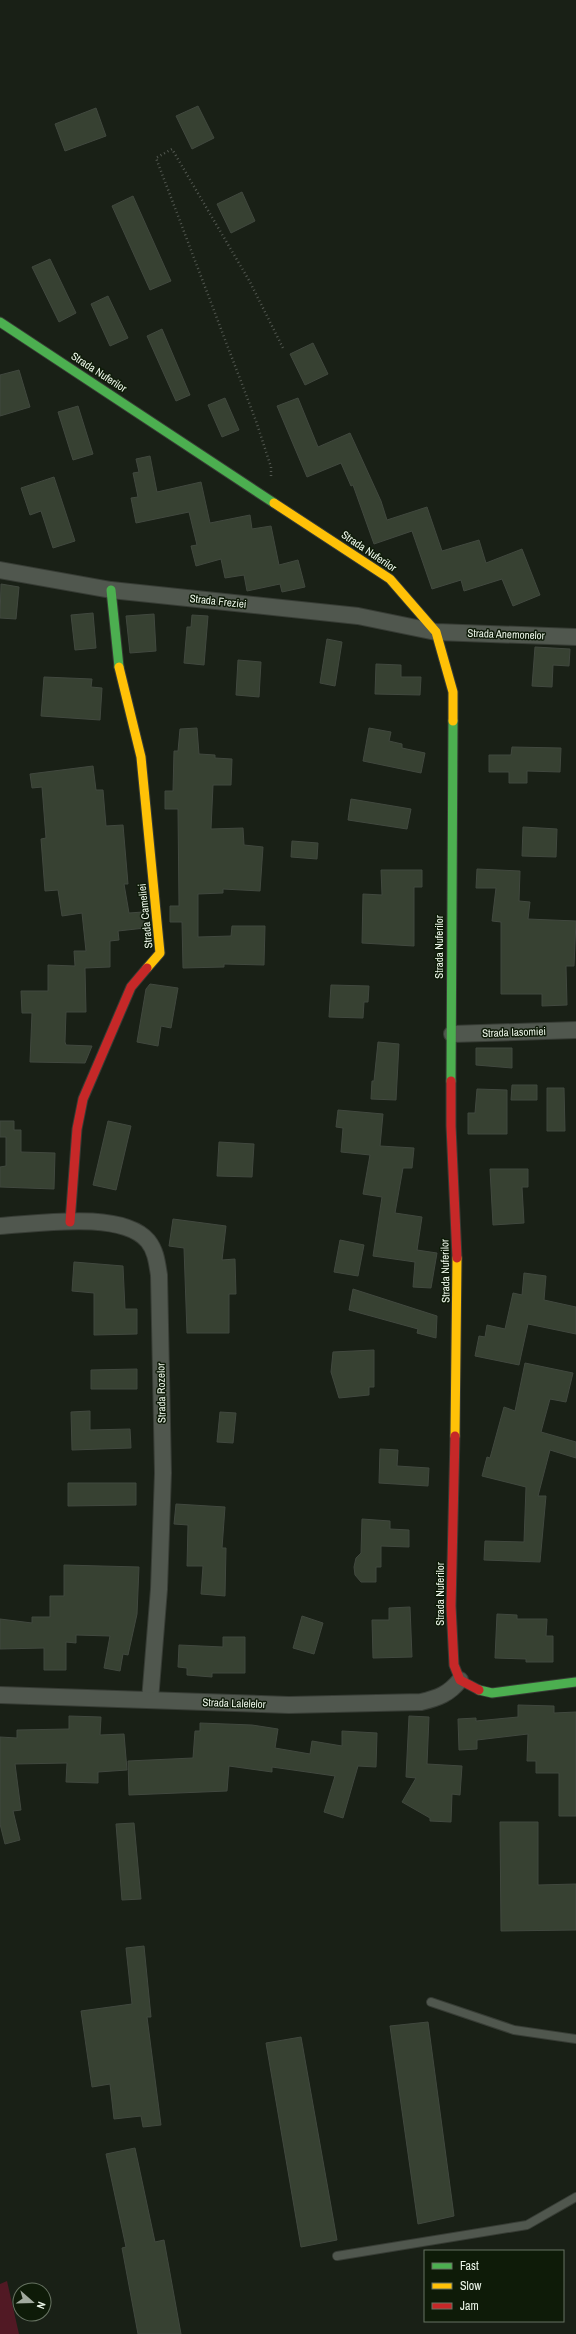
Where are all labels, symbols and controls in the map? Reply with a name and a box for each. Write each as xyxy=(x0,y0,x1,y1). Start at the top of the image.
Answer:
street label: Strada Nuferilor xyxy=(68,349,130,395)
street label: Strada Nuferilor xyxy=(339,527,399,575)
street label: Strada Freziei xyxy=(189,591,247,611)
street label: Strada Anemonelor xyxy=(467,626,545,642)
street label: Strada Cameliei xyxy=(135,883,155,949)
street label: Strada Nuferilor xyxy=(432,915,446,979)
street label: Strada Iasomiei xyxy=(482,1024,546,1040)
street label: Strada Nuferilor xyxy=(437,1239,453,1303)
street label: Strada Rozelor xyxy=(153,1363,169,1423)
street label: Strada Nuferilor xyxy=(433,1562,447,1626)
street label: Strada Lalelelor xyxy=(202,1695,266,1711)
legend xyxy=(424,2250,564,2322)
text: Fast xyxy=(460,2258,479,2274)
text: Slow xyxy=(460,2278,482,2294)
north arrow xyxy=(12,2282,52,2322)
text: Jam xyxy=(460,2298,479,2314)
text: N xyxy=(34,2300,49,2311)

